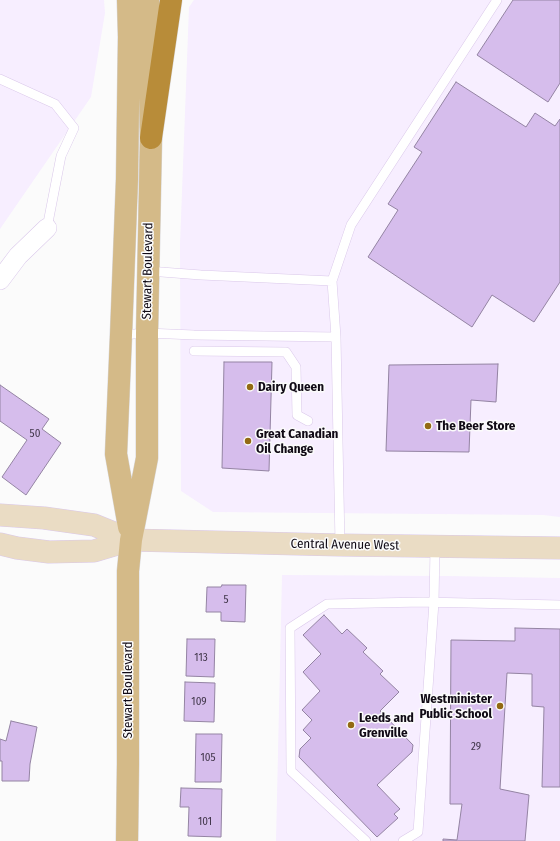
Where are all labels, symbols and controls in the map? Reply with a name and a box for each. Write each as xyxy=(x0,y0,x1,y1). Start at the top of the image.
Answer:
street label: Stewart Boulevard xyxy=(139,222,157,320)
place label: Dairy Queen xyxy=(258,379,324,395)
marker: Dairy Queen xyxy=(245,382,255,392)
place label: The Beer Store xyxy=(436,418,515,434)
marker: The Beer Store xyxy=(423,421,433,431)
place label: Great Canadian Oil Change xyxy=(256,426,338,457)
house number: 50 xyxy=(30,427,40,441)
marker: Great Canadian Oil Change xyxy=(243,436,253,446)
street label: Central Avenue West xyxy=(291,536,399,554)
house number: 5 xyxy=(223,593,229,607)
street label: Stewart Boulevard xyxy=(120,641,136,739)
house number: 113 xyxy=(194,651,208,665)
place label: Westminister Public School xyxy=(419,691,492,722)
house number: 109 xyxy=(191,695,207,709)
marker: Westminister Public School xyxy=(495,701,505,711)
place label: Leeds and Grenville xyxy=(359,710,414,741)
marker: Leeds and Grenville xyxy=(346,720,356,730)
house number: 29 xyxy=(471,740,481,754)
house number: 105 xyxy=(200,751,216,765)
house number: 101 xyxy=(198,815,212,829)

